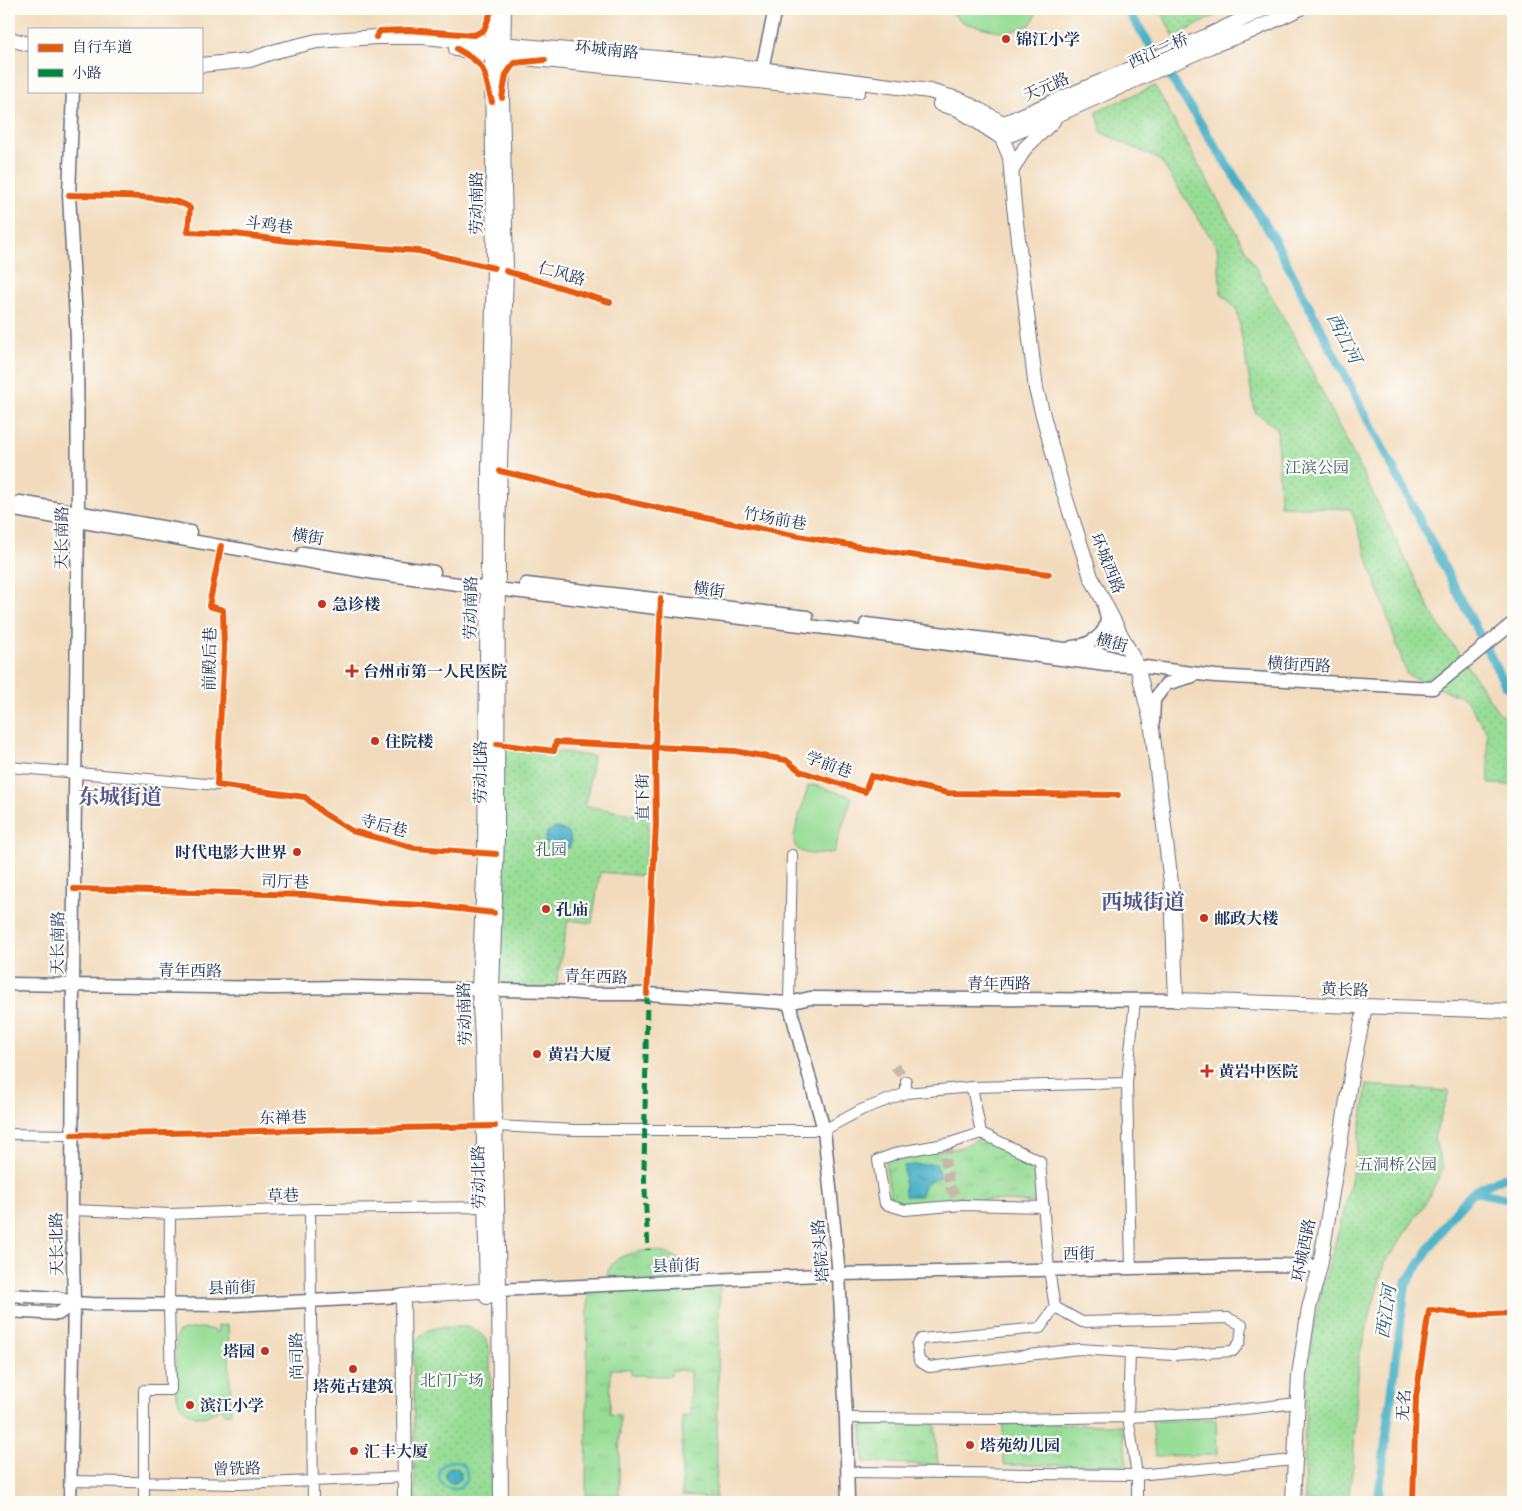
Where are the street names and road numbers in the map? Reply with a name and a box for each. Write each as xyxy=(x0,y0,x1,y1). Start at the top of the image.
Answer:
street label: 西江二桥 xyxy=(1125,29,1192,73)
street label: 环城南路 xyxy=(574,37,640,63)
street label: 天元路 xyxy=(1020,68,1072,106)
street label: 劳动南路 xyxy=(467,171,487,235)
street label: 斗鸡巷 xyxy=(244,212,294,238)
street label: 仁风路 xyxy=(536,258,588,290)
street label: 竹场前巷 xyxy=(742,504,808,534)
street label: 天长南路 xyxy=(51,506,73,570)
street label: 横街 xyxy=(290,525,325,549)
street label: 环城西路 xyxy=(1086,530,1128,597)
street label: 劳动南路 xyxy=(460,576,482,640)
street label: 横街 xyxy=(692,578,726,602)
street label: 前殿后巷 xyxy=(199,627,221,691)
street label: 横街 xyxy=(1094,629,1130,657)
street label: 横街西路 xyxy=(1266,653,1331,677)
street label: 劳动北路 xyxy=(471,740,491,804)
street label: 学前巷 xyxy=(803,747,855,783)
street label: 直下街 xyxy=(633,773,653,821)
street label: 寺后巷 xyxy=(358,810,410,842)
street label: 司厅巷 xyxy=(261,871,309,893)
street label: 天长南路 xyxy=(47,911,69,975)
street label: 青年西路 xyxy=(158,960,222,982)
street label: 青年西路 xyxy=(564,966,628,988)
street label: 青年西路 xyxy=(967,974,1031,994)
street label: 黄长路 xyxy=(1321,979,1369,1001)
street label: 劳动南路 xyxy=(454,982,476,1046)
street label: 东禅巷 xyxy=(259,1108,307,1128)
street label: 劳动北路 xyxy=(468,1145,490,1209)
street label: 草巷 xyxy=(267,1185,299,1207)
street label: 天长北路 xyxy=(46,1212,68,1276)
street label: 环城西路 xyxy=(1288,1217,1320,1284)
street label: 塔院头路 xyxy=(808,1218,834,1284)
street label: 西街 xyxy=(1063,1244,1095,1264)
street label: 县前街 xyxy=(652,1255,700,1277)
street label: 县前街 xyxy=(208,1278,256,1298)
street label: 尚司路 xyxy=(287,1332,307,1380)
street label: 无名 xyxy=(1393,1388,1415,1422)
street label: 曾铣路 xyxy=(213,1459,261,1479)

